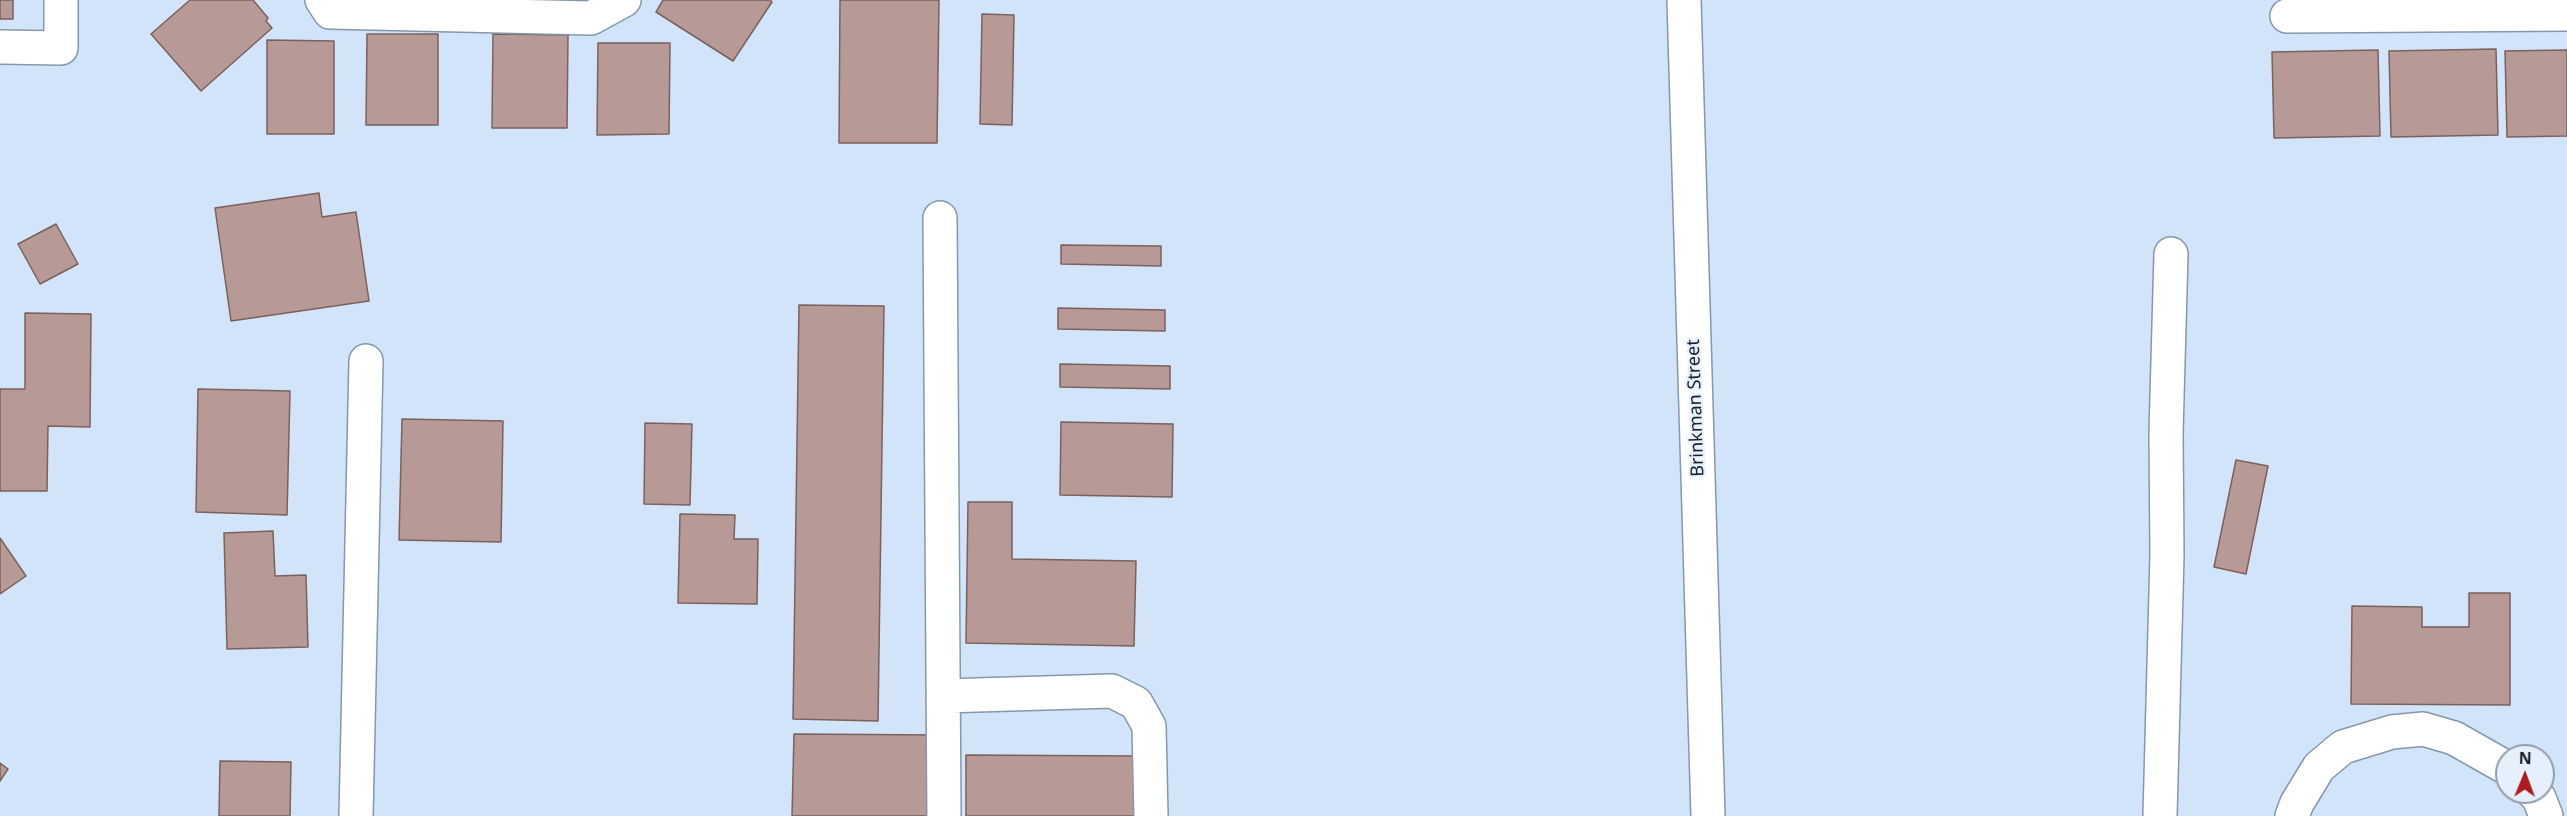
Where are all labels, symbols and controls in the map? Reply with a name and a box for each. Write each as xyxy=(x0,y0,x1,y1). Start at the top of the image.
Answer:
street label: Brinkman Street xyxy=(1683,339,1709,477)
north arrow xyxy=(2495,744,2555,804)
text: N xyxy=(2519,747,2532,769)

